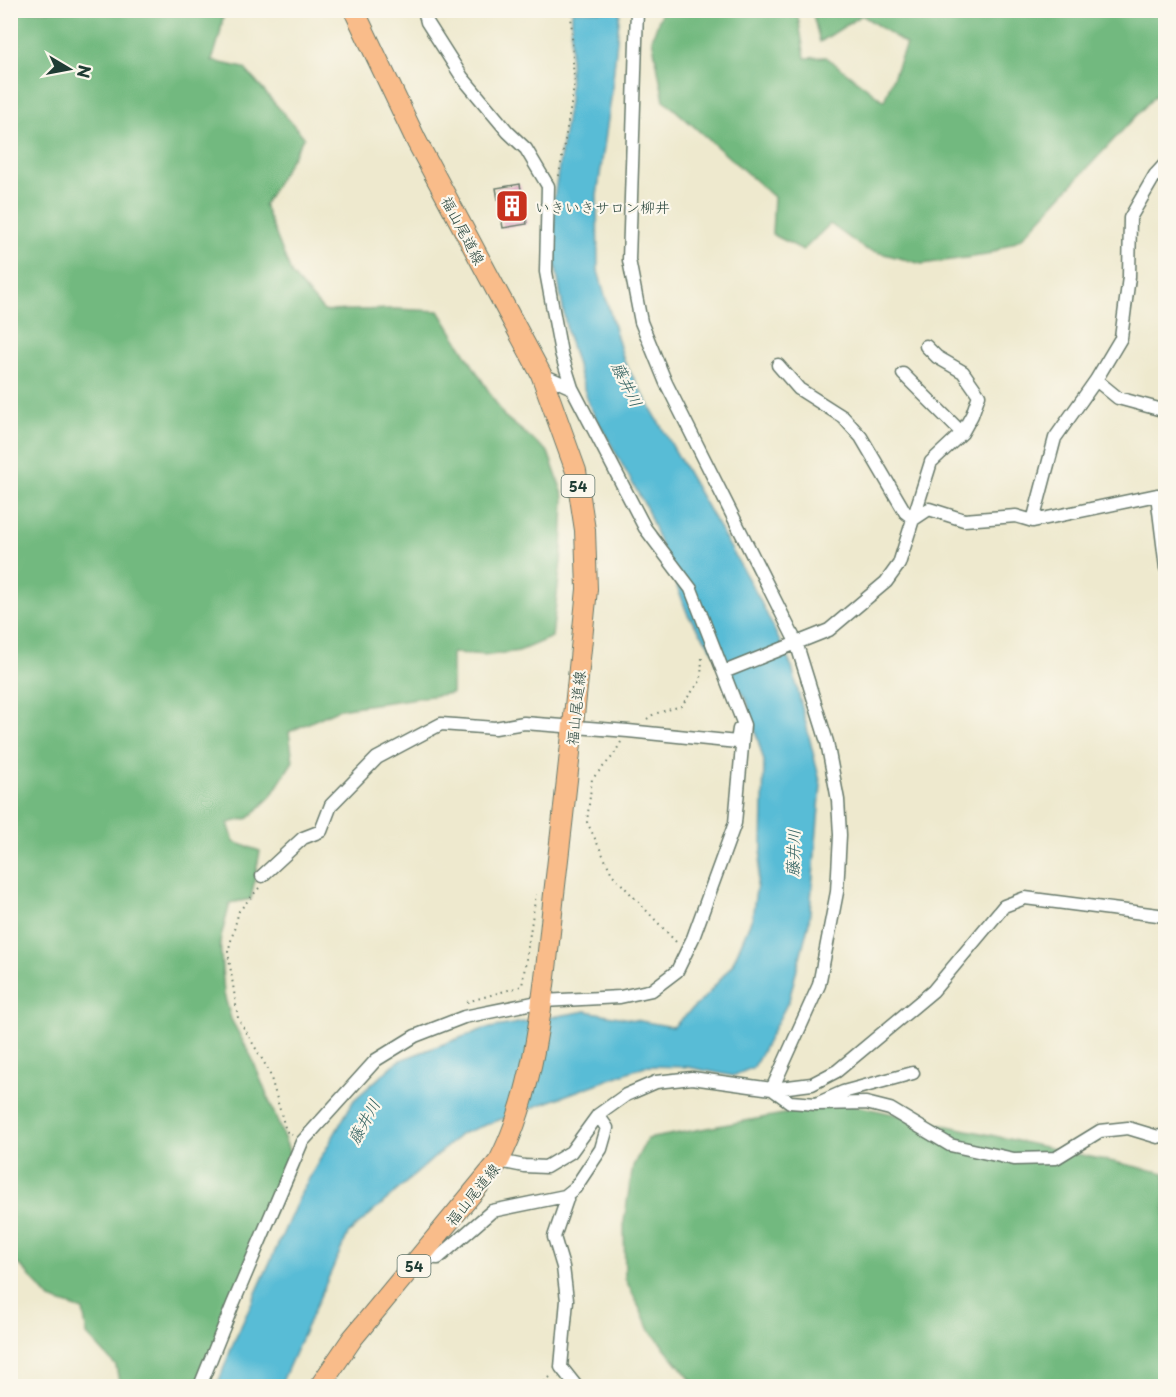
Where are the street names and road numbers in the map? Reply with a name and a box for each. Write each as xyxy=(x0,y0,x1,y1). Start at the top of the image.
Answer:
street label: 福山尾道線 xyxy=(436,191,492,269)
road number: 54 xyxy=(562,475,594,497)
street label: 福山尾道線 xyxy=(560,669,590,747)
street label: 福山尾道線 xyxy=(439,1158,505,1230)
road number: 54 xyxy=(398,1255,430,1277)

